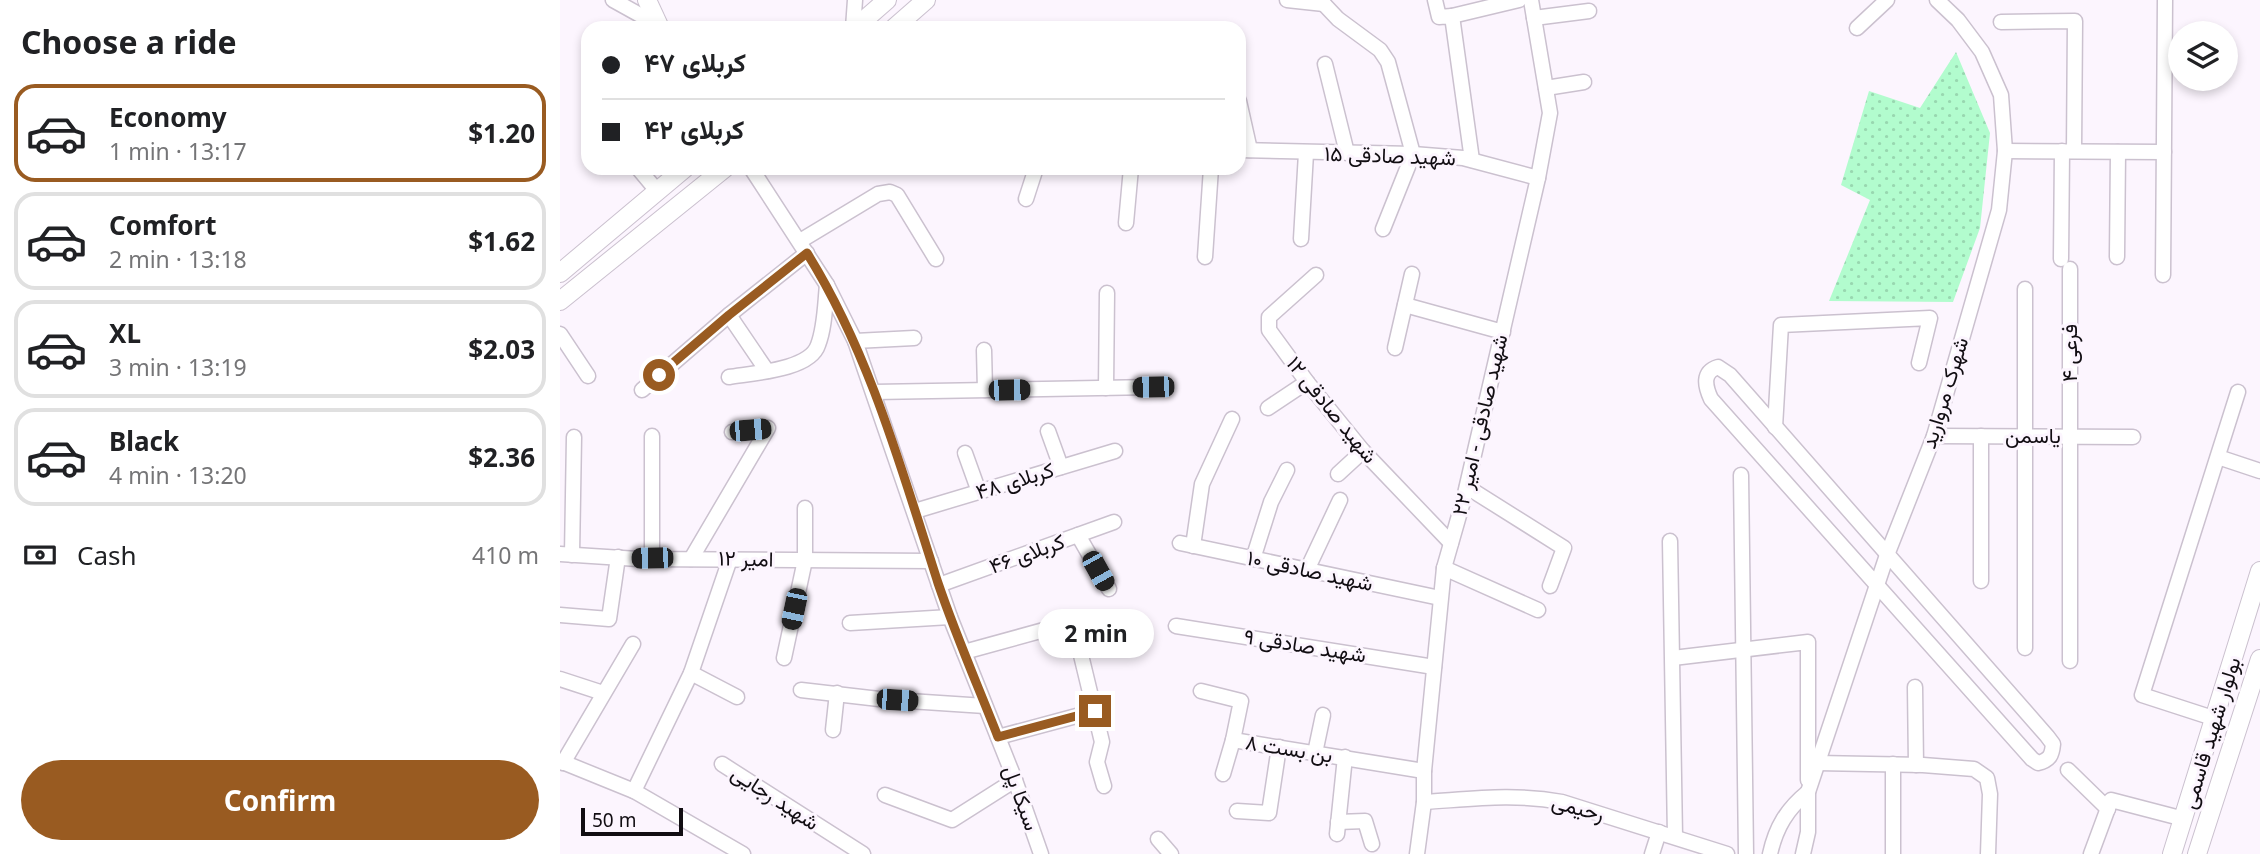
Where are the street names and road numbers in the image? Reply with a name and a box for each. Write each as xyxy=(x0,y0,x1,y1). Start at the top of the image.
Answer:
street label: شهید صادقی ۱۵ xyxy=(1324,139,1456,171)
street label: فرعی ۴ xyxy=(2055,324,2083,382)
street label: شهید صادقی - امیر ۲۲ xyxy=(1445,331,1514,518)
street label: شهرک مروارید xyxy=(1914,334,1974,452)
street label: شهید صادقی ۱۲ xyxy=(1281,350,1385,469)
street label: یاسمن xyxy=(2005,421,2061,449)
street label: کربلای ۴۸ xyxy=(972,455,1057,505)
street label: کربلای ۴۶ xyxy=(985,527,1068,580)
street label: شهید صادقی ۱۰ xyxy=(1245,543,1376,597)
street label: امير ۱۲ xyxy=(718,544,774,572)
street label: شهید صادقی ۹ xyxy=(1242,622,1368,668)
street label: بولوار شهید قاسمی xyxy=(2174,653,2246,812)
street label: بن بست ۸ xyxy=(1243,727,1335,769)
street label: شهید رجایی xyxy=(726,758,825,836)
street label: سیکا پل xyxy=(996,761,1047,834)
street label: رحیمی xyxy=(1549,787,1608,827)

